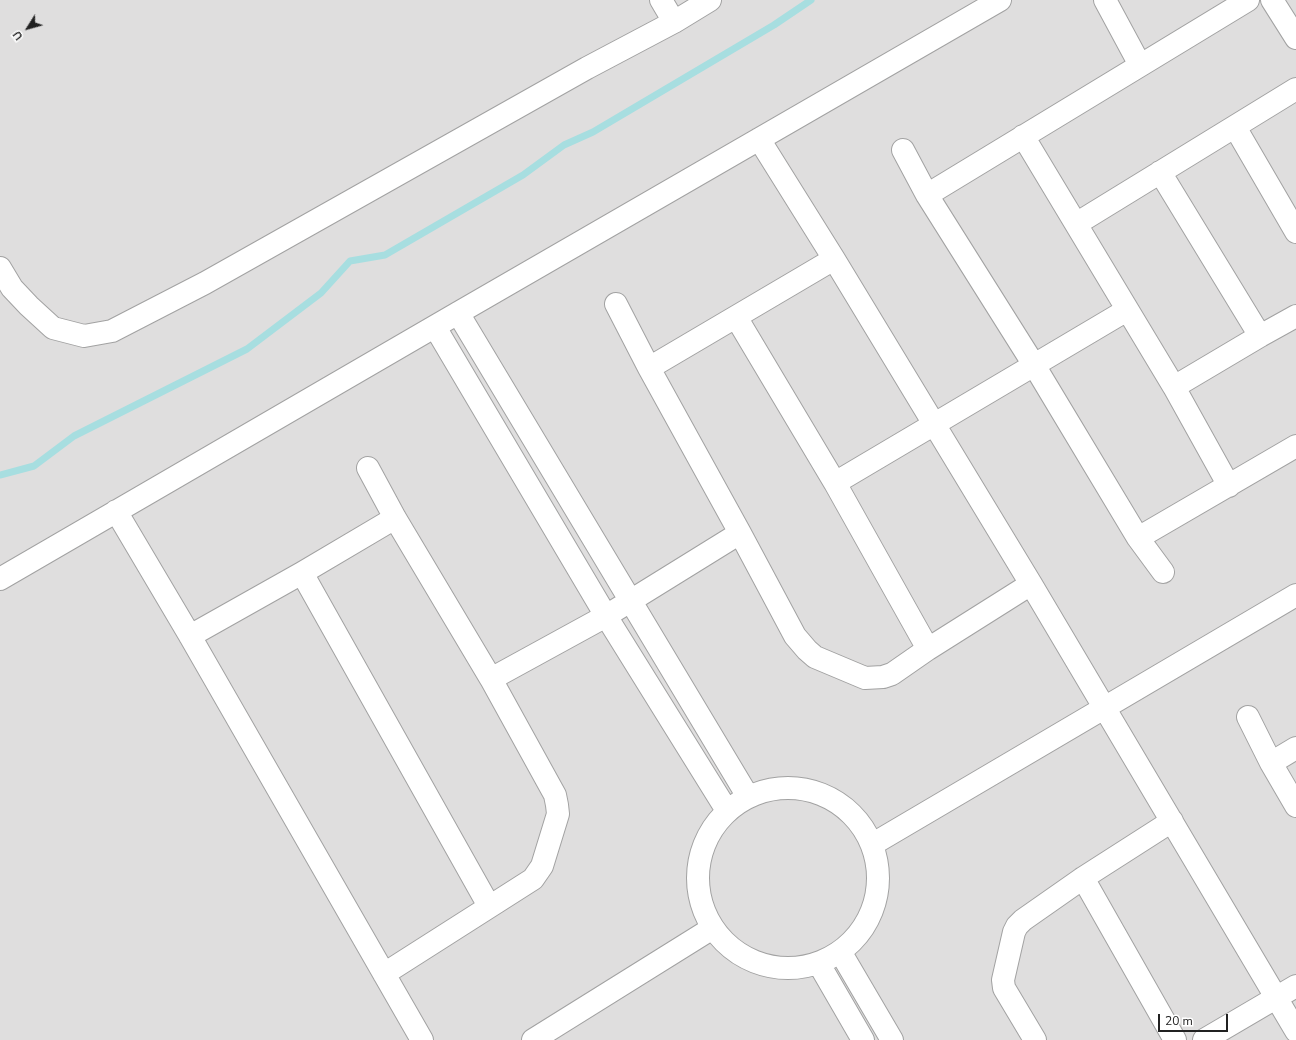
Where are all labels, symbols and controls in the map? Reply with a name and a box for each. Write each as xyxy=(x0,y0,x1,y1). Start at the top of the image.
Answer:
north arrow xyxy=(8,8,48,48)
text: U xyxy=(10,28,26,43)
scale bar xyxy=(1160,1006,1230,1032)
text: 20 m xyxy=(1165,1013,1193,1029)

